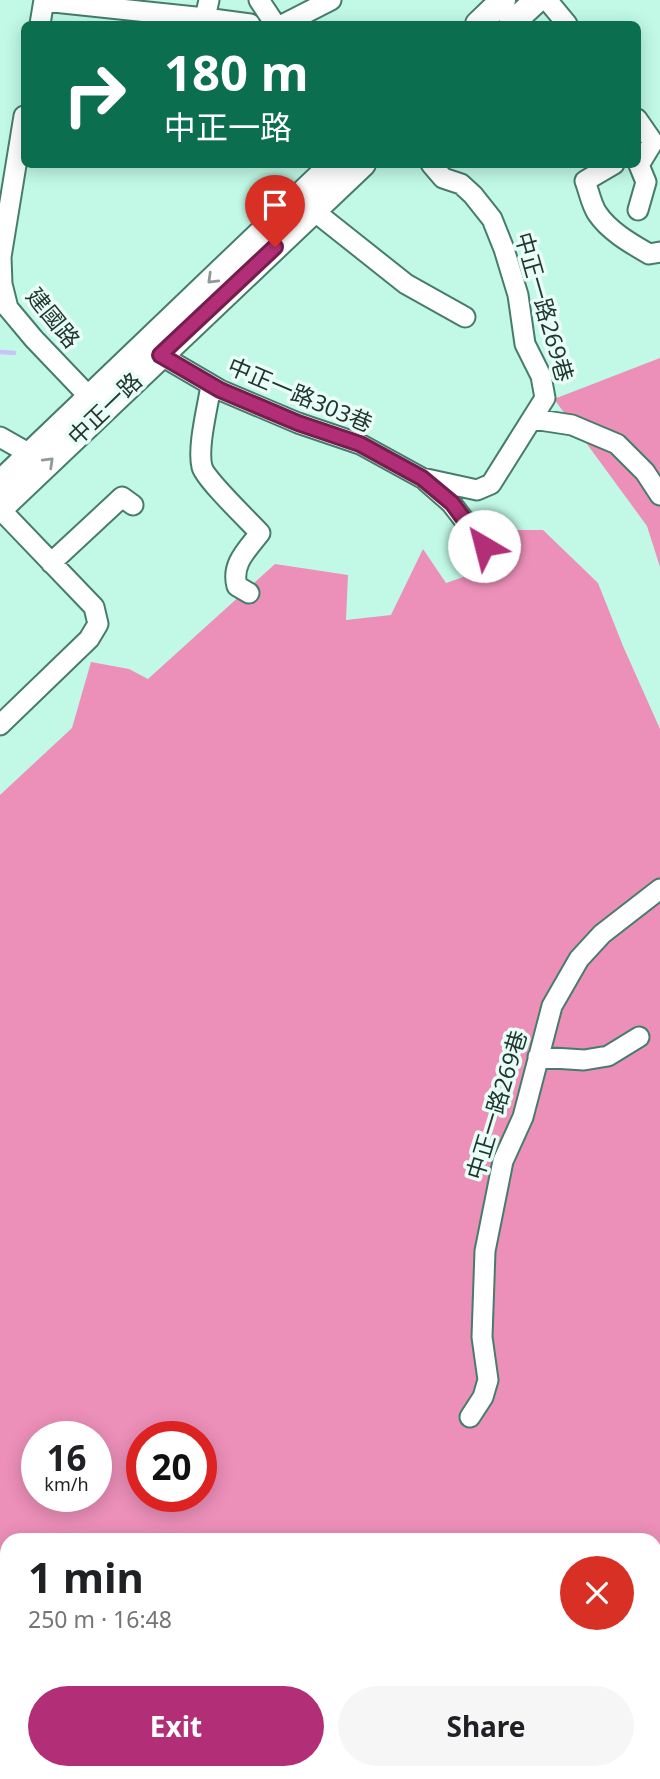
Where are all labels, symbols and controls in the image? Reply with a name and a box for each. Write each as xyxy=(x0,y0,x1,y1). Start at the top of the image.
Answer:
text: 180 m xyxy=(164,39,309,105)
icon: right xyxy=(49,49,140,140)
text: 中正一路 xyxy=(164,105,292,148)
pin xyxy=(245,175,305,247)
icon: arrive xyxy=(256,186,294,224)
street label: 中正一路269巷 xyxy=(508,228,582,385)
one-way arrow xyxy=(208,271,221,284)
street label: 建國路 xyxy=(20,280,88,354)
street label: 中正一路303巷 xyxy=(223,349,378,439)
street label: 中正一路 xyxy=(60,365,149,452)
one-way arrow xyxy=(41,458,54,471)
position arrow xyxy=(447,509,521,583)
street label: 中正一路269巷 xyxy=(458,1026,534,1183)
speed limit sign: 20 xyxy=(126,1421,217,1512)
text: 16 xyxy=(46,1434,87,1481)
text: km/h xyxy=(44,1472,89,1496)
text: 1 min xyxy=(28,1548,144,1605)
button: close xyxy=(560,1556,634,1630)
text: 250 m · 16:48 xyxy=(28,1603,172,1635)
button: Exit xyxy=(28,1686,324,1766)
button: Share xyxy=(338,1686,634,1766)

